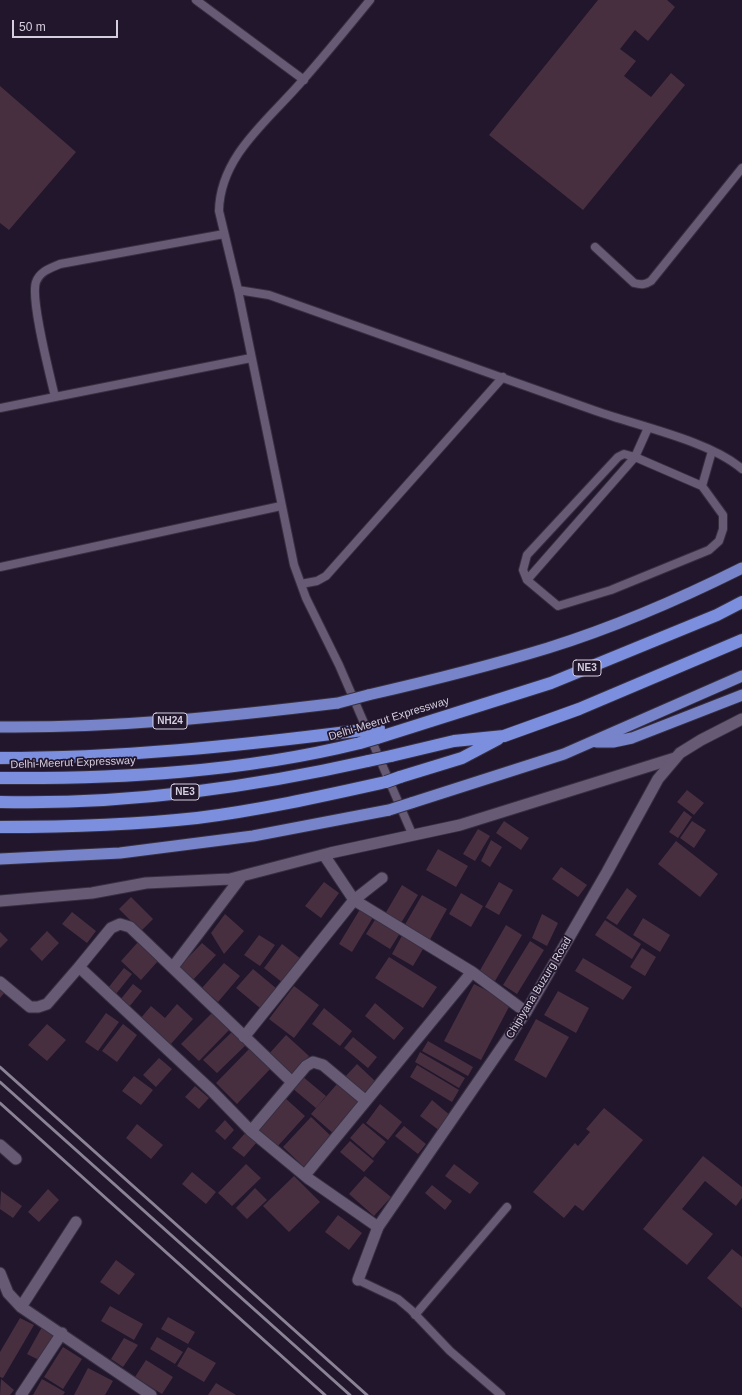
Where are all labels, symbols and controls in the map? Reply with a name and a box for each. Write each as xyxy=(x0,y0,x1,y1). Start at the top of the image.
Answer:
scale bar xyxy=(14,12,120,38)
text: 50 m xyxy=(19,20,46,34)
road number: NE3 xyxy=(573,660,601,676)
street label: Delhi-Meerut Expressway xyxy=(327,694,451,744)
road number: NH24 xyxy=(153,713,187,729)
street label: Delhi-Meerut Expressway xyxy=(10,754,136,772)
road number: NE3 xyxy=(171,784,199,800)
street label: Chipiyana Buzurg Road xyxy=(503,935,575,1041)

